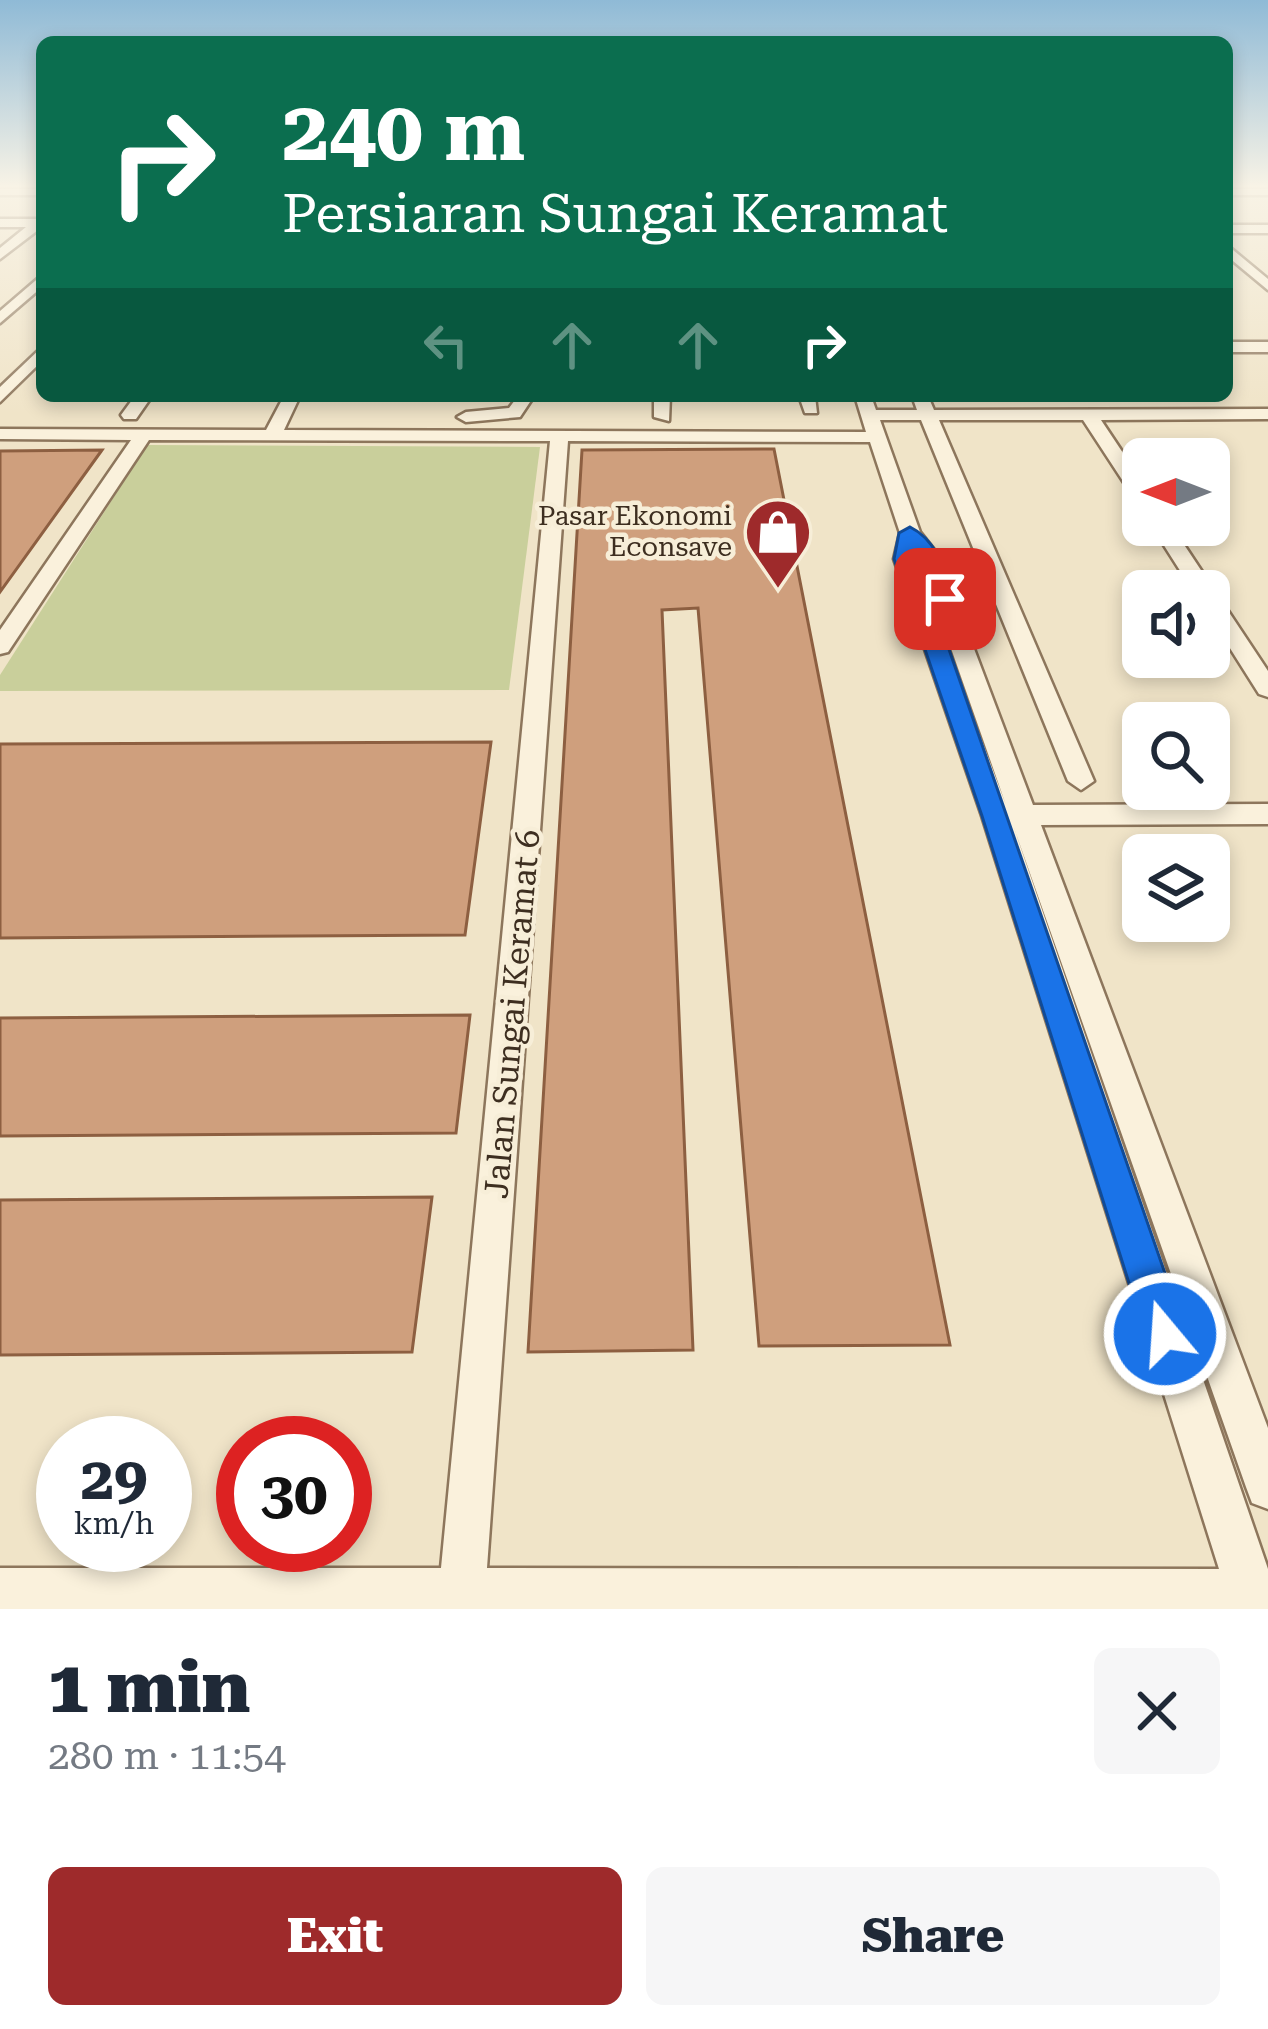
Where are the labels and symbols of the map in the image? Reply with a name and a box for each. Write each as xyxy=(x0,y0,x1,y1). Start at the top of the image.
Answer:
north arrow xyxy=(1122,438,1230,546)
shop icon: Pasar Ekonomi Econsave xyxy=(743,497,813,591)
place label: Pasar Ekonomi Econsave xyxy=(538,500,732,563)
pin xyxy=(894,548,996,650)
street label: Jalan Sungai Keramat 6 xyxy=(476,828,548,1200)
position arrow xyxy=(1102,1271,1228,1397)
speed limit sign: 30 xyxy=(216,1416,372,1572)

